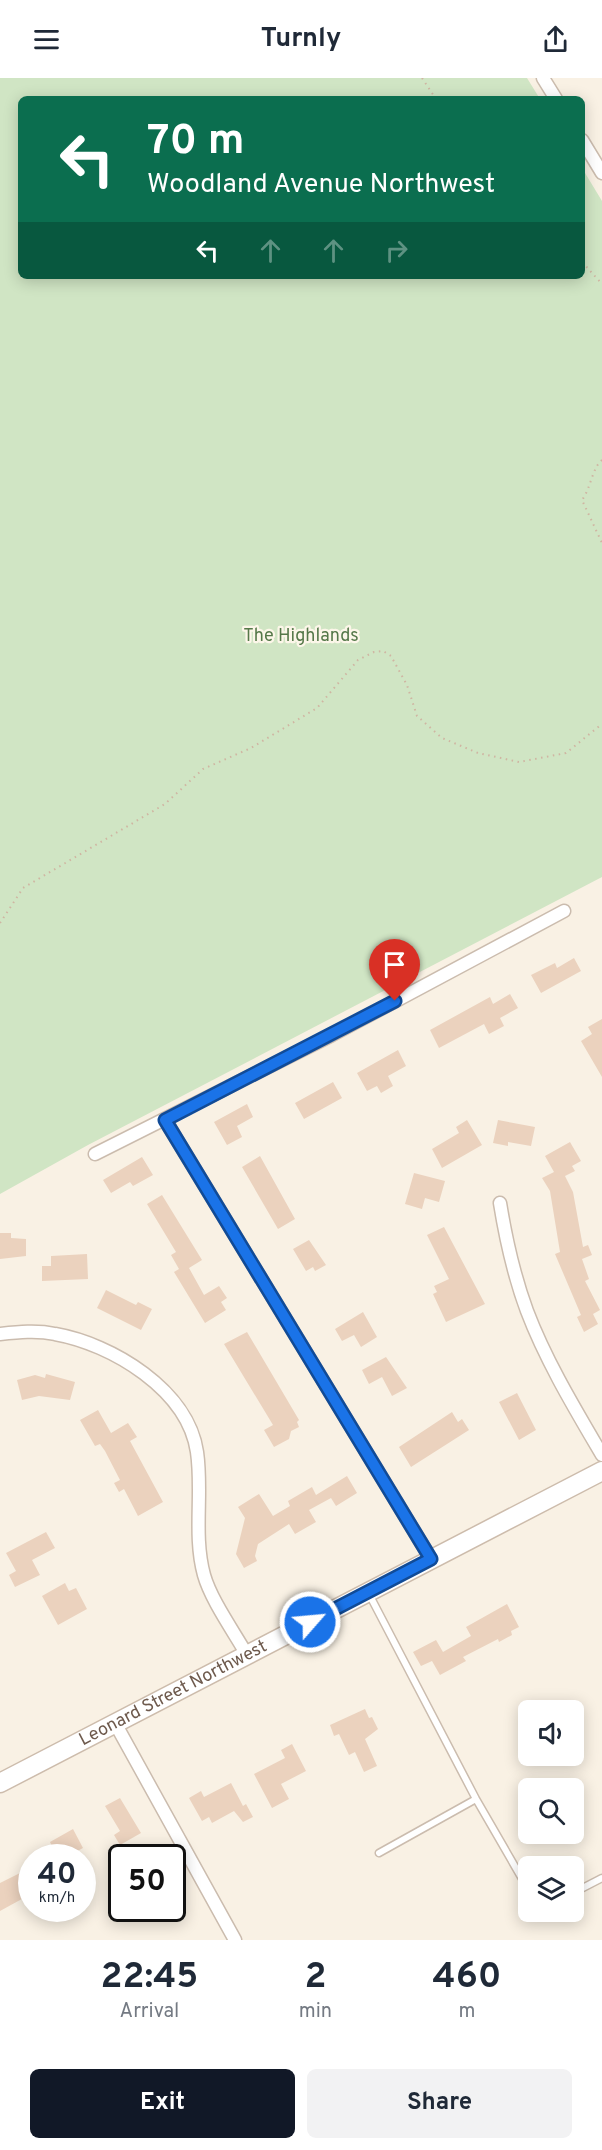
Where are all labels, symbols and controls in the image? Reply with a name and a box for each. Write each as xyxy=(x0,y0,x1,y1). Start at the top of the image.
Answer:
text: Turnly xyxy=(261,22,341,56)
icon: menu xyxy=(30,23,63,56)
icon: share xyxy=(539,23,572,56)
text: 70 m xyxy=(147,116,245,169)
icon: left xyxy=(48,120,126,198)
text: Woodland Avenue Northwest xyxy=(147,168,495,202)
icon: left xyxy=(191,234,224,267)
icon: ahead xyxy=(254,234,287,267)
icon: ahead xyxy=(317,234,350,267)
icon: right xyxy=(380,234,413,267)
park label: The Highlands xyxy=(243,625,359,648)
pin xyxy=(369,939,420,1001)
icon: arrive xyxy=(378,948,411,981)
position arrow xyxy=(278,1590,342,1654)
street label: Leonard Street Northwest xyxy=(75,1635,271,1751)
map controls xyxy=(518,1700,584,1922)
button: sound xyxy=(518,1700,584,1766)
button: search xyxy=(518,1778,584,1844)
speed limit sign: 50 xyxy=(108,1844,186,1922)
button: layers xyxy=(518,1856,584,1922)
text: 40 xyxy=(37,1857,77,1894)
text: km/h xyxy=(39,1889,75,1908)
text: 22:45 xyxy=(100,1955,198,2001)
text: 2 xyxy=(304,1955,326,2001)
text: 460 xyxy=(433,1955,502,2001)
text: Arrival xyxy=(120,1999,179,2025)
text: min xyxy=(299,1999,332,2025)
text: m xyxy=(459,1999,476,2025)
button: Exit xyxy=(30,2069,295,2138)
button: Share xyxy=(307,2069,572,2138)

